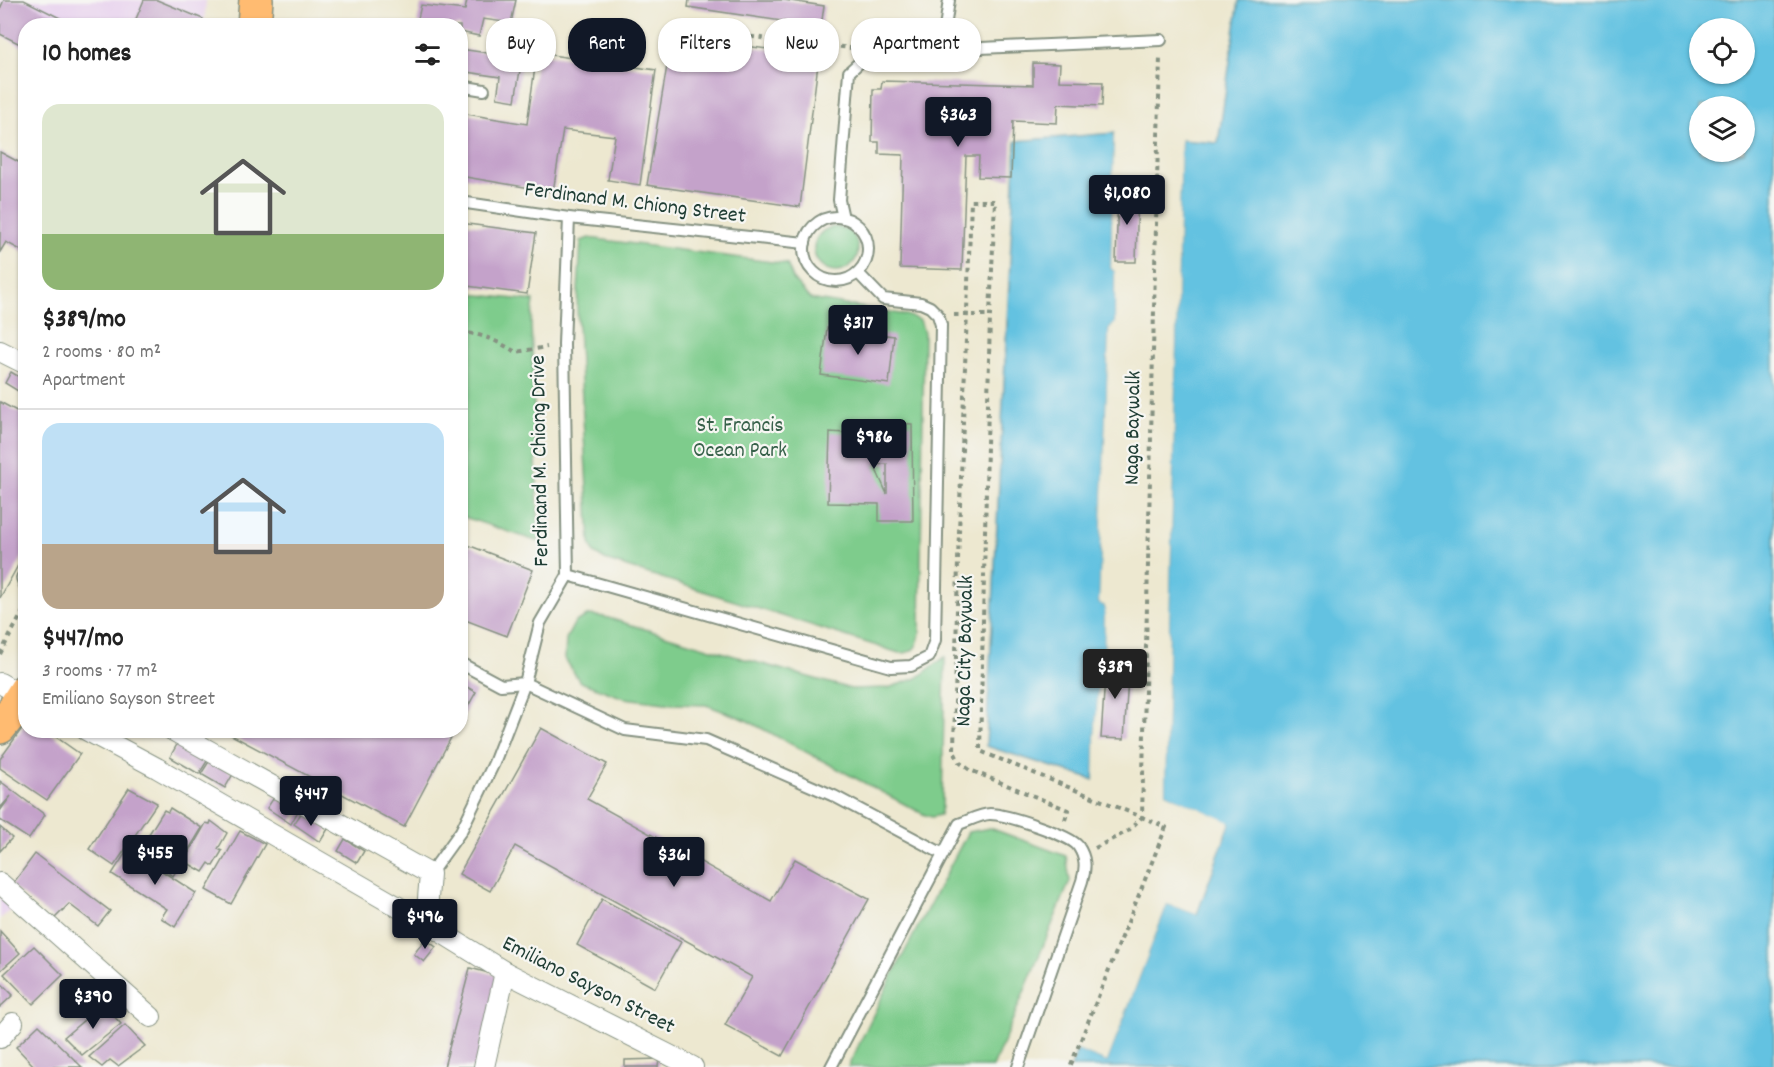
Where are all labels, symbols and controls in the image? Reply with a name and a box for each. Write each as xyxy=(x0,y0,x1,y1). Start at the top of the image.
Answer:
chip: Buy xyxy=(486,18,556,72)
chip: Rent xyxy=(568,18,646,72)
chip: Filters xyxy=(658,18,752,72)
chip: New xyxy=(764,18,839,72)
chip: Apartment xyxy=(851,18,981,72)
map controls xyxy=(1689,18,1755,162)
button: locate xyxy=(1689,18,1755,84)
text: 10 homes xyxy=(42,36,132,73)
icon: filters xyxy=(411,38,444,71)
button: layers xyxy=(1689,96,1755,162)
pin: $363 xyxy=(922,97,994,148)
text: $363 xyxy=(939,102,977,130)
icon: home xyxy=(189,143,297,251)
street label: Ferdinand M. Chiong Street xyxy=(523,175,747,233)
pin: $1,080 xyxy=(1078,175,1176,226)
text: $1,080 xyxy=(1103,180,1151,208)
text: $389/mo xyxy=(42,302,126,339)
pin: $317 xyxy=(822,305,894,356)
text: $317 xyxy=(842,310,874,338)
text: 2 rooms · 80 m² xyxy=(42,339,161,367)
street label: Ferdinand M. Chiong Drive xyxy=(524,355,558,567)
text: Apartment xyxy=(42,367,125,395)
street label: Naga Baywalk xyxy=(1118,370,1150,486)
park label: St. Francis Ocean Park xyxy=(693,411,787,467)
pin: $986 xyxy=(838,419,910,470)
text: $986 xyxy=(855,424,893,452)
icon: home xyxy=(189,462,297,570)
street label: Naga City Baywalk xyxy=(949,575,983,727)
text: $447/mo xyxy=(42,621,124,658)
pin: $389 xyxy=(1079,649,1151,700)
text: $389 xyxy=(1097,654,1133,682)
text: 3 rooms · 77 m² xyxy=(42,658,158,686)
text: Emiliano Sayson Street xyxy=(42,686,215,714)
pin: $447 xyxy=(275,776,347,827)
text: $447 xyxy=(294,781,328,809)
pin: $455 xyxy=(119,835,191,886)
pin: $361 xyxy=(638,837,710,888)
text: $455 xyxy=(137,840,173,868)
text: $361 xyxy=(657,842,691,870)
pin: $496 xyxy=(389,899,461,950)
text: $496 xyxy=(406,904,444,932)
street label: Emiliano Sayson Street xyxy=(496,929,680,1043)
pin: $390 xyxy=(57,979,129,1030)
text: $390 xyxy=(73,984,113,1012)

